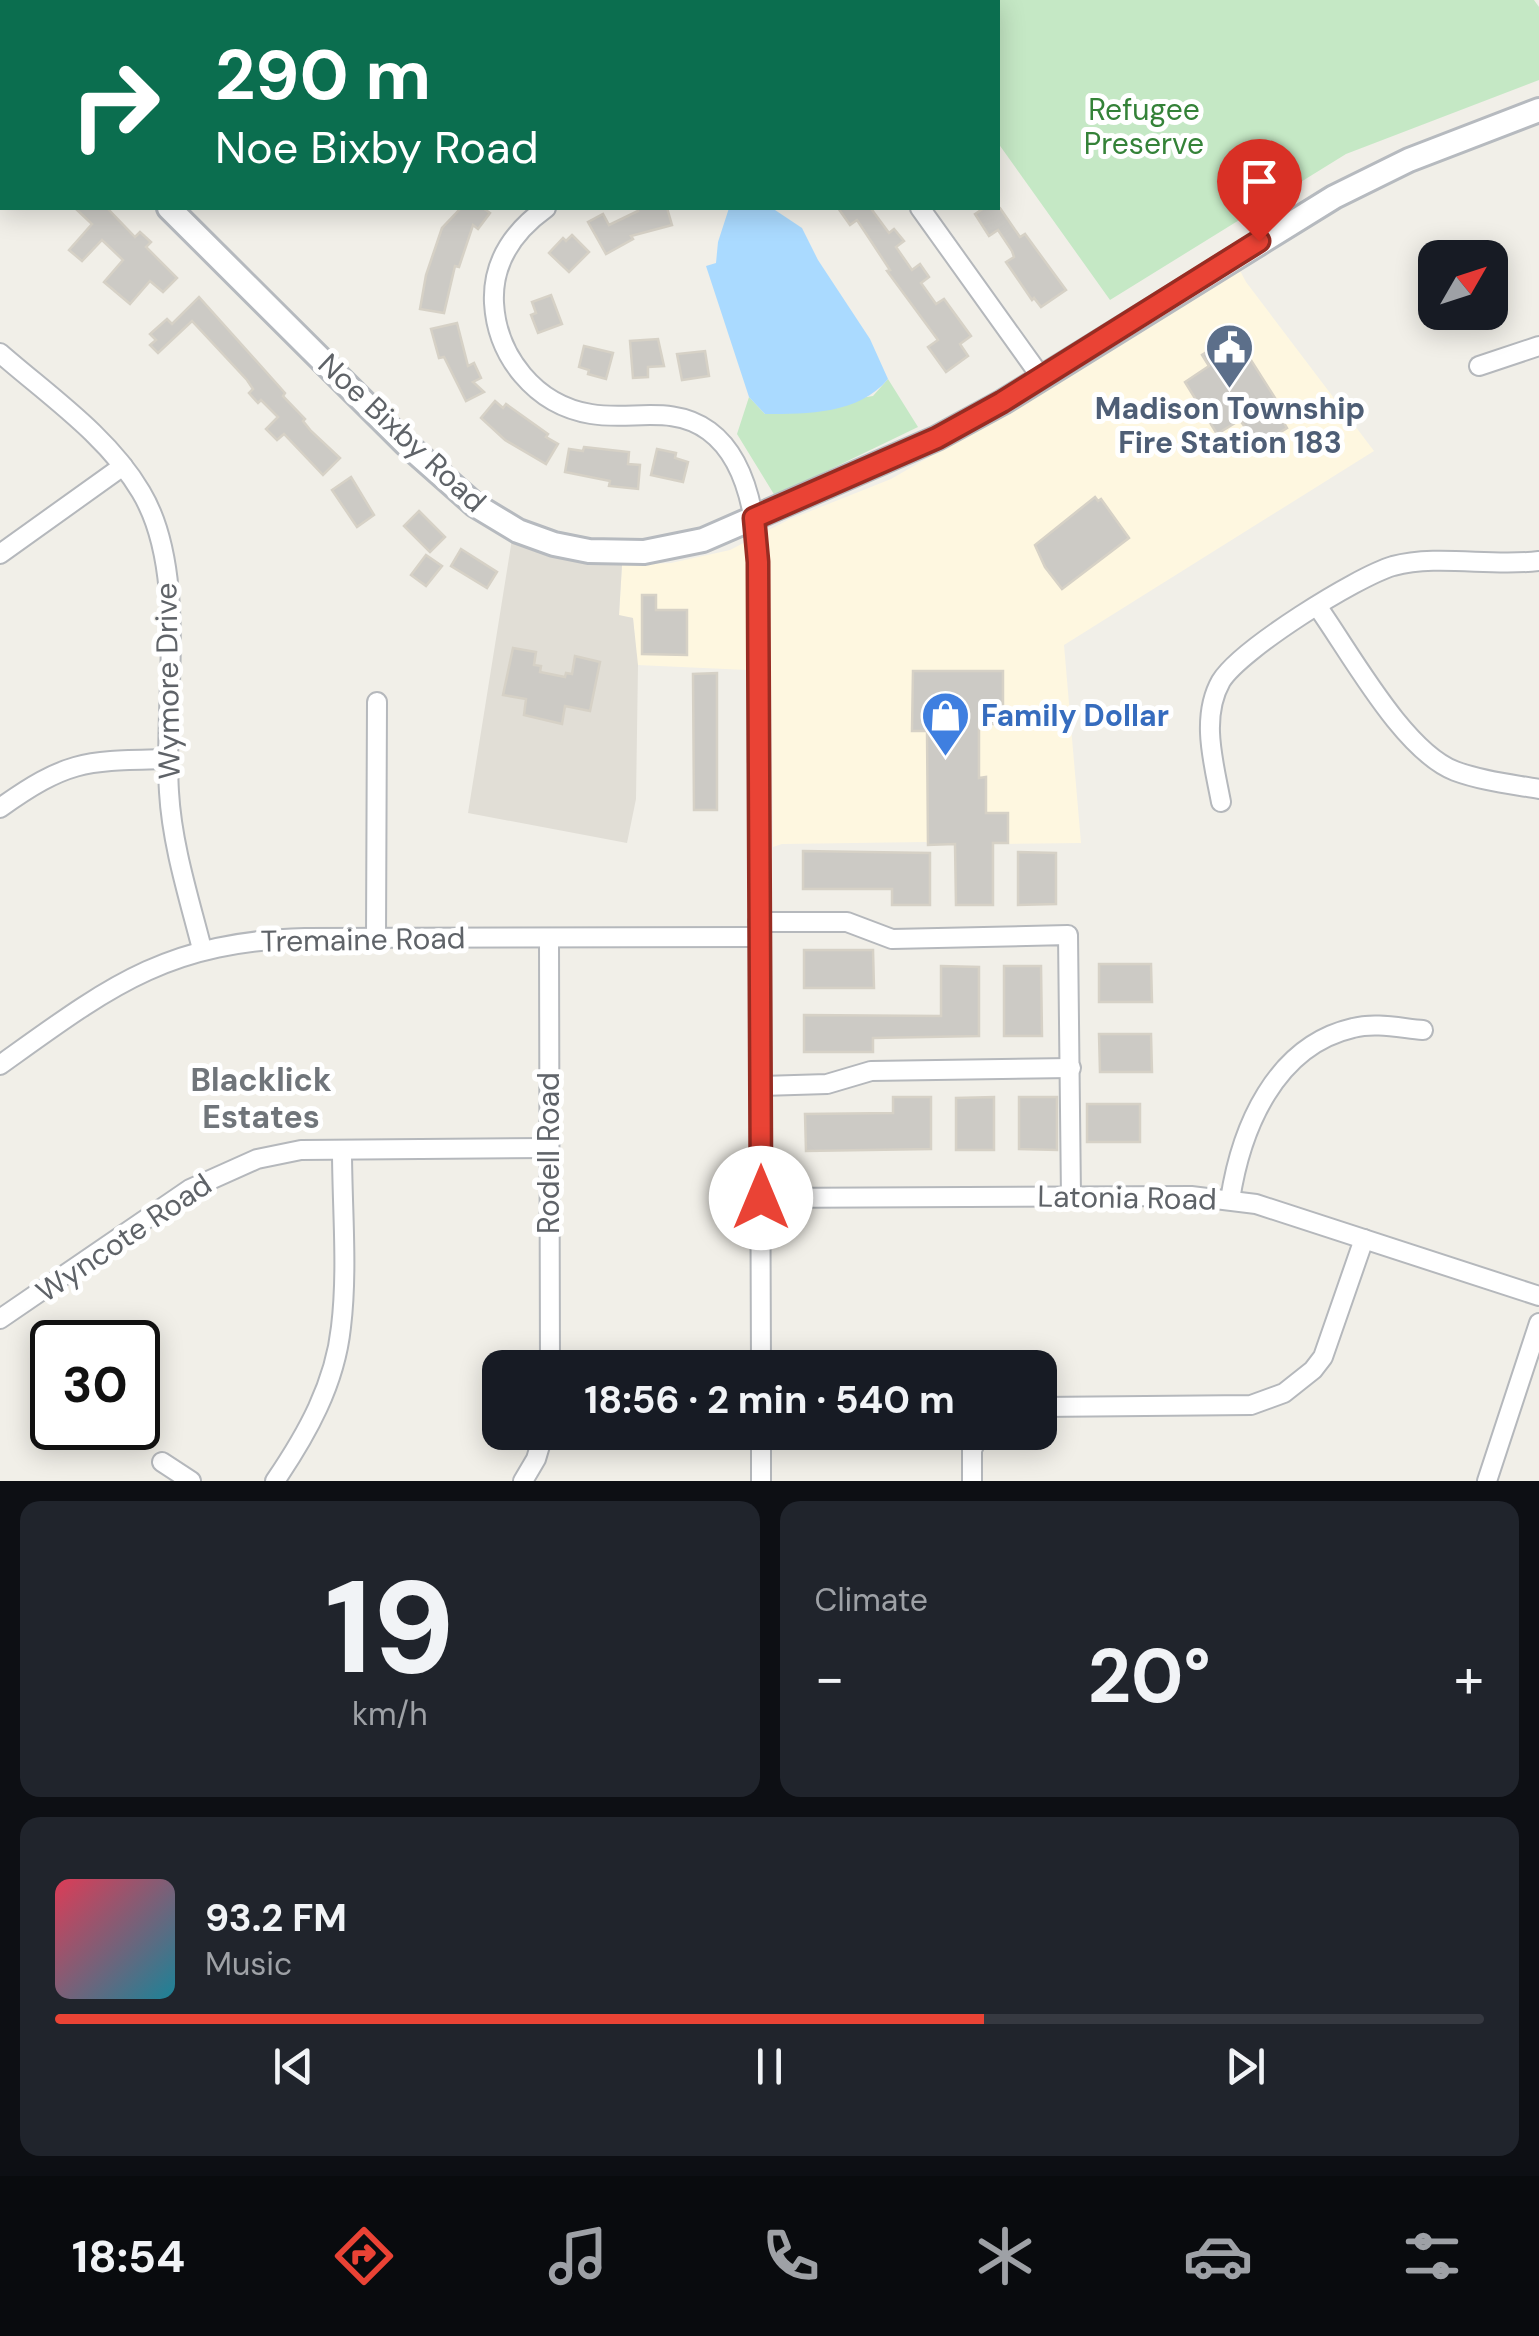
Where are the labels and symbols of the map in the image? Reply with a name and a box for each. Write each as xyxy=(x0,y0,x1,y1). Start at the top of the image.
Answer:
park label: Refugee Preserve xyxy=(1084,90,1204,163)
pin xyxy=(1217,139,1302,242)
north arrow xyxy=(1418,240,1508,330)
public building icon: Madison Township Fire Station 183 xyxy=(1204,322,1256,390)
street label: Noe Bixby Road xyxy=(310,345,495,520)
place label: Madison Township Fire Station 183 xyxy=(1095,389,1365,462)
street label: Wymore Drive xyxy=(146,582,189,780)
shop icon: Family Dollar xyxy=(920,690,972,758)
place label: Family Dollar xyxy=(981,696,1169,735)
street label: Tremaine Road xyxy=(260,918,466,961)
district label: Blacklick Estates xyxy=(191,1059,332,1138)
street label: Rodell Road xyxy=(529,1072,568,1234)
position arrow xyxy=(709,1146,813,1250)
street label: Wyncote Road xyxy=(28,1165,219,1311)
street label: Latonia Road xyxy=(1037,1176,1217,1219)
speed limit sign: 30 xyxy=(30,1320,160,1450)

